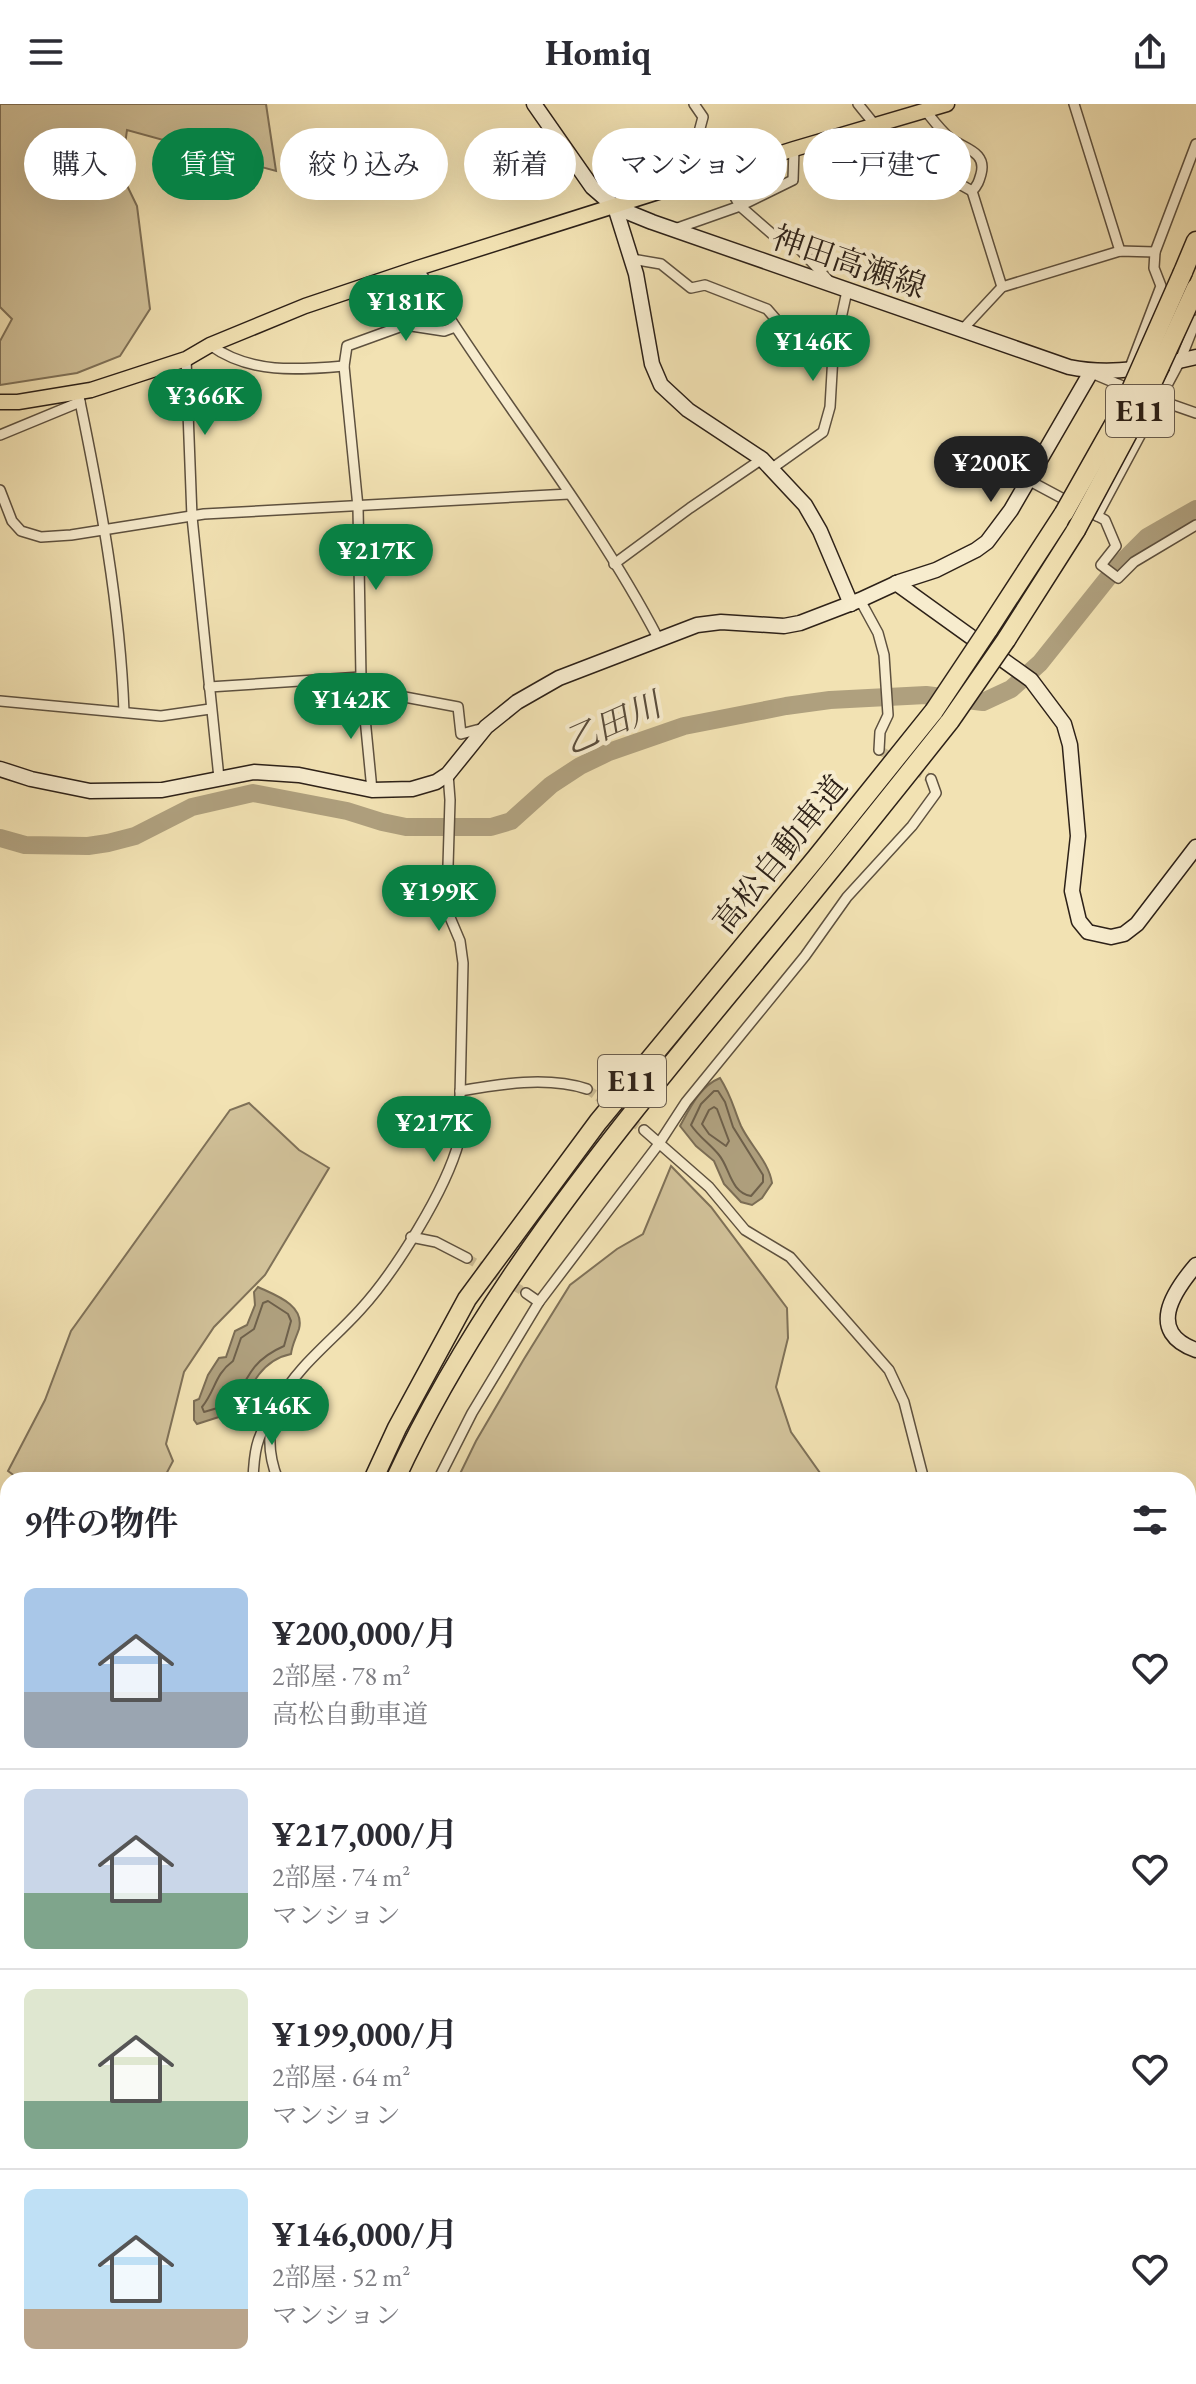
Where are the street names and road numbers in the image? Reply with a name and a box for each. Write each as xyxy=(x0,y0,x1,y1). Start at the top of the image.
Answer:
street label: 神田高瀬線 xyxy=(767,216,931,308)
road number: E11 xyxy=(1106,385,1174,437)
street label: 高松自動車道 xyxy=(703,766,857,942)
road number: E11 xyxy=(598,1055,666,1107)

